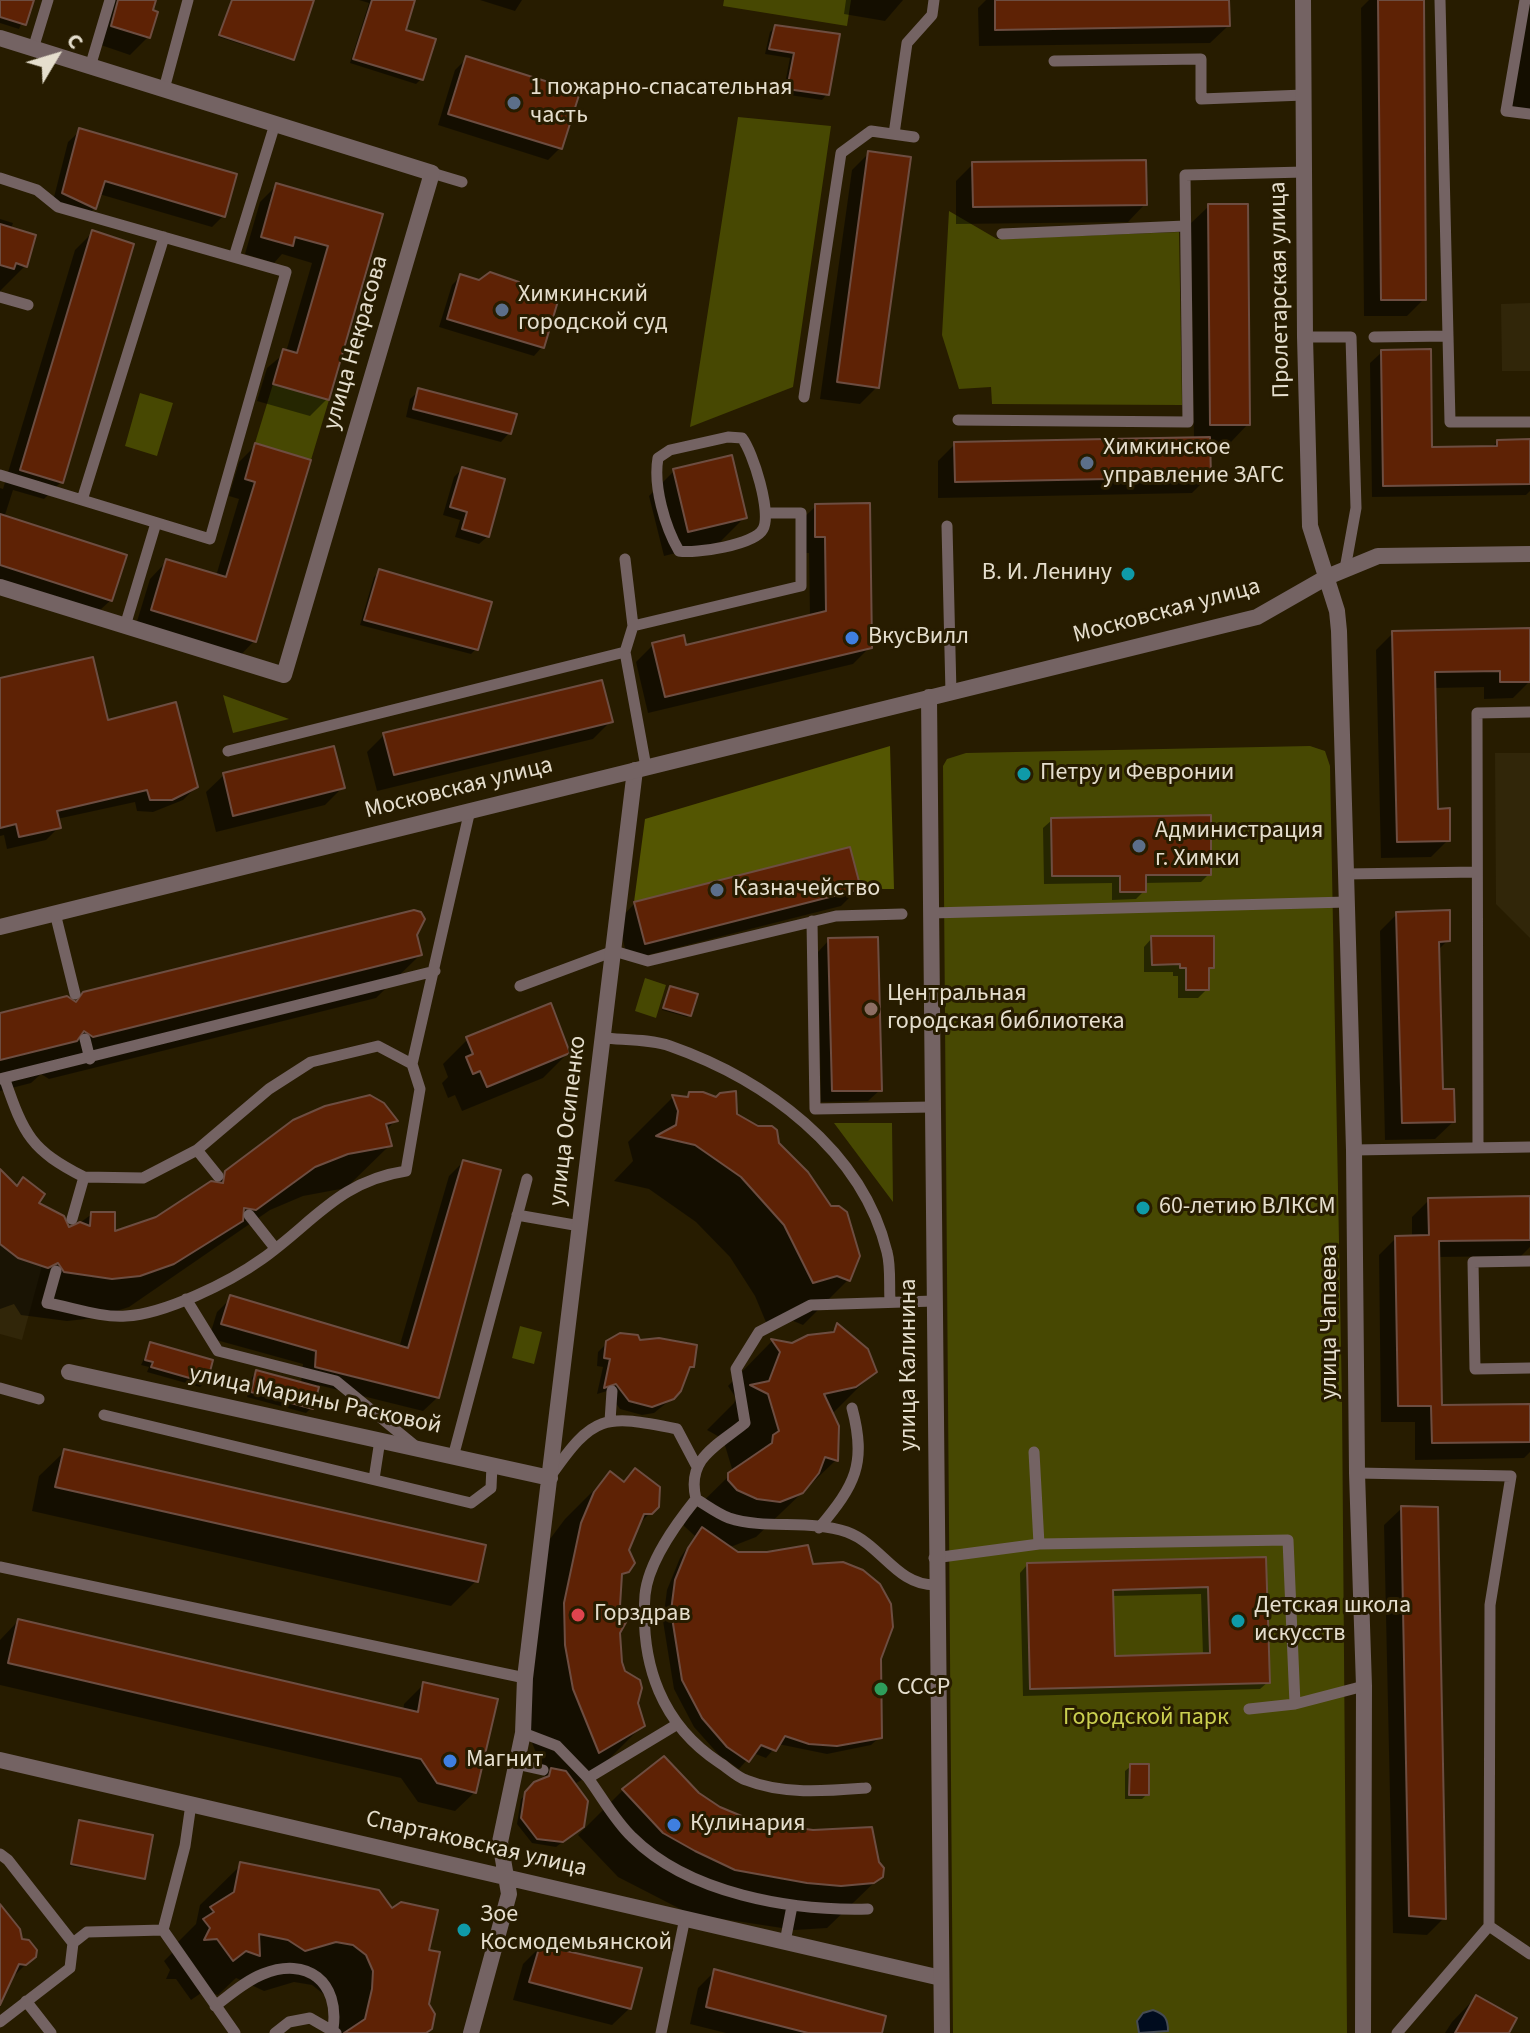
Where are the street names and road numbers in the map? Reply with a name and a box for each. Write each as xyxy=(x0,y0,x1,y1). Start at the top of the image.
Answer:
street label: Пролетарская улица xyxy=(1265,181,1297,399)
street label: улица Некрасова xyxy=(318,253,396,433)
street label: Московская улица xyxy=(1070,573,1264,651)
street label: Московская улица xyxy=(362,752,556,826)
street label: улица Осипенко xyxy=(544,1034,594,1208)
street label: улица Чапаева xyxy=(1317,1244,1345,1400)
street label: улица Калинина xyxy=(896,1279,924,1451)
street label: улица Марины Расковой xyxy=(186,1360,444,1442)
street label: Спартаковская улица xyxy=(363,1806,589,1884)

